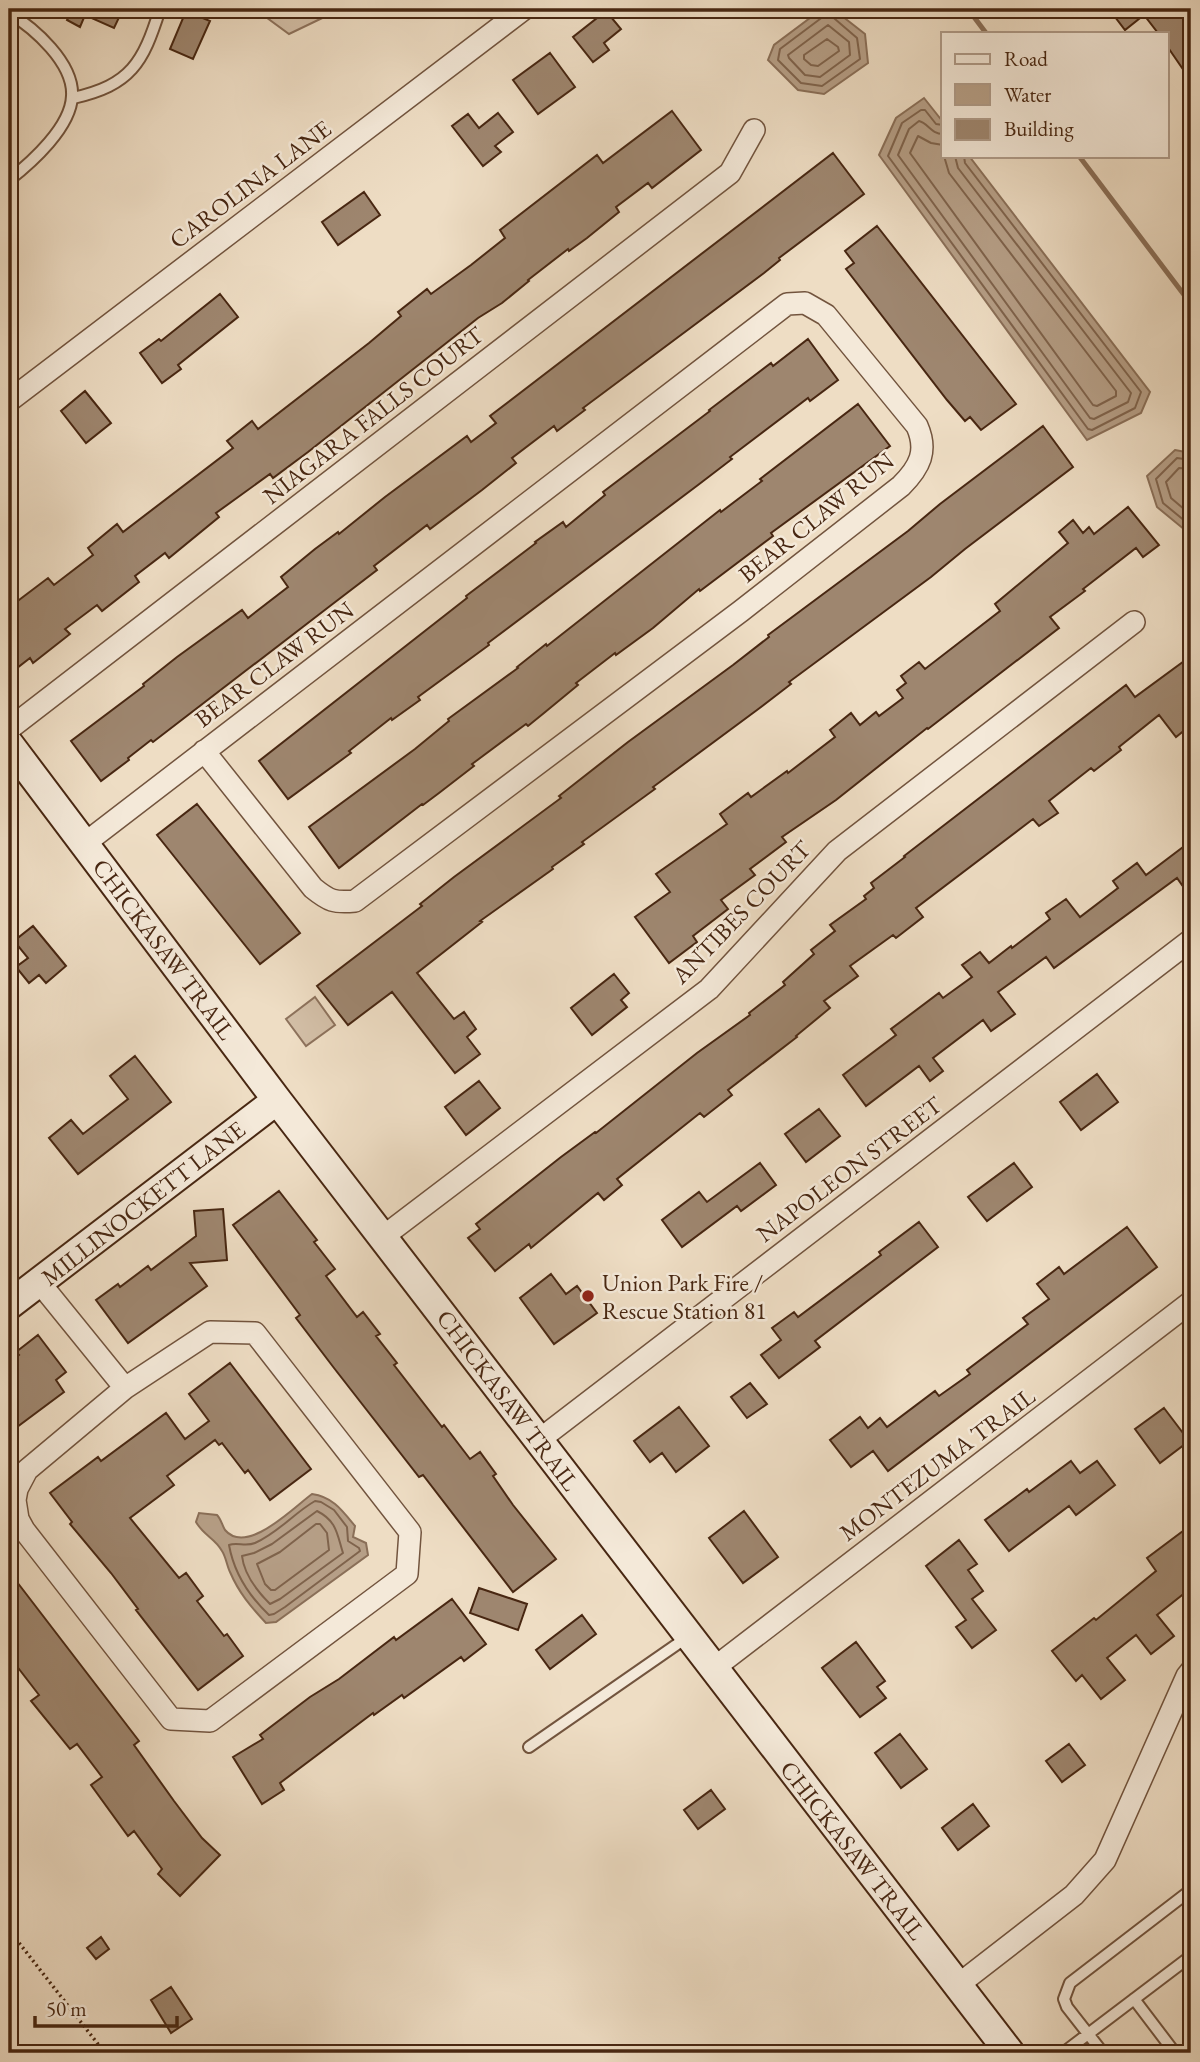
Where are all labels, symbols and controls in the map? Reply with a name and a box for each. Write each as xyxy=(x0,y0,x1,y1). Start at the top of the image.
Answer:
legend xyxy=(941,32,1168,158)
text: Road xyxy=(1004,45,1048,72)
text: Water xyxy=(1004,81,1051,108)
street label: CAROLINA LANE xyxy=(163,113,337,255)
text: Building xyxy=(1004,115,1074,142)
street label: NIAGARA FALLS COURT xyxy=(256,319,490,511)
street label: BEAR CLAW RUN xyxy=(732,445,900,589)
street label: BEAR CLAW RUN xyxy=(188,594,360,734)
street label: ANTIBES COURT xyxy=(664,833,818,991)
street label: CHICKASAW TRAIL xyxy=(86,852,242,1046)
street label: NAPOLEON STREET xyxy=(750,1089,949,1249)
street label: MILLINOCKETT LANE xyxy=(35,1114,251,1292)
place label: Union Park Fire / Rescue Station 81 xyxy=(602,1267,767,1326)
marker: Union Park Fire / Rescue Station 81 xyxy=(580,1288,596,1304)
street label: CHICKASAW TRAIL xyxy=(430,1303,586,1497)
street label: MONTEZUMA TRAIL xyxy=(833,1380,1041,1548)
street label: CHICKASAW TRAIL xyxy=(773,1754,933,1946)
scale bar xyxy=(35,1985,177,2029)
text: 50 m xyxy=(46,1995,87,2022)

